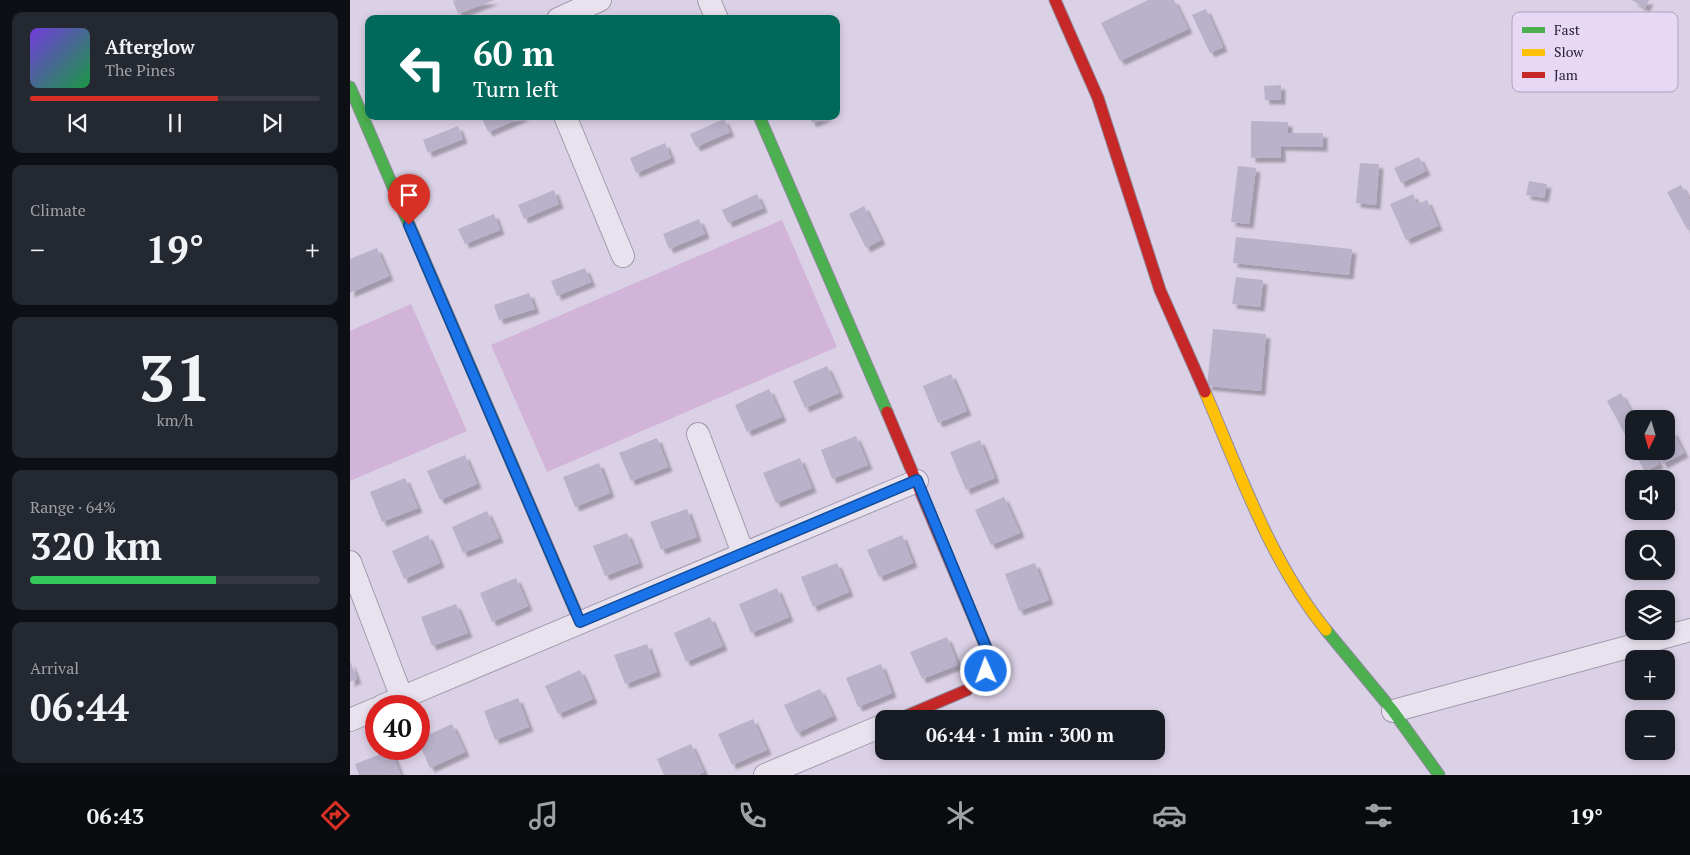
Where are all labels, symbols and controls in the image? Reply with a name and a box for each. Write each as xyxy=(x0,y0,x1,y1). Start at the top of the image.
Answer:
legend xyxy=(1512,12,1678,92)
text: Fast xyxy=(1554,20,1581,39)
text: 60 m xyxy=(473,30,554,76)
text: Afterglow xyxy=(105,34,195,59)
icon: left xyxy=(390,35,455,100)
text: Slow xyxy=(1554,42,1584,61)
text: The Pines xyxy=(105,59,175,81)
text: Jam xyxy=(1554,65,1578,84)
text: Turn left xyxy=(473,74,559,103)
icon: previous xyxy=(64,109,92,137)
icon: pause xyxy=(161,109,189,137)
icon: next xyxy=(258,109,286,137)
pin xyxy=(388,174,430,225)
icon: arrive xyxy=(395,181,423,209)
text: Climate xyxy=(30,199,86,221)
text: 19° xyxy=(146,224,204,274)
text: − xyxy=(30,231,45,268)
text: + xyxy=(305,231,320,268)
text: 31 xyxy=(138,333,212,420)
text: km/h xyxy=(157,409,193,431)
north arrow xyxy=(1625,410,1675,460)
map controls xyxy=(1625,410,1675,760)
button: sound xyxy=(1625,470,1675,520)
text: Range · 64% xyxy=(30,496,116,518)
text: 320 km xyxy=(30,521,162,571)
button: search xyxy=(1625,530,1675,580)
button: layers xyxy=(1625,590,1675,640)
position arrow xyxy=(959,644,1011,696)
button: + xyxy=(1625,650,1675,700)
text: Arrival xyxy=(30,657,79,679)
text: 06:44 xyxy=(30,682,129,732)
speed limit sign: 40 xyxy=(365,695,430,760)
button: − xyxy=(1625,710,1675,760)
text: 06:44 · 1 min · 300 m xyxy=(926,722,1114,747)
icon: directions xyxy=(318,798,353,833)
icon: music xyxy=(526,798,561,833)
icon: phone xyxy=(735,798,770,833)
icon: climate xyxy=(943,798,978,833)
icon: car xyxy=(1152,798,1187,833)
icon: filters xyxy=(1361,798,1396,833)
text: 06:43 xyxy=(87,801,144,830)
text: 19° xyxy=(1569,801,1603,830)

